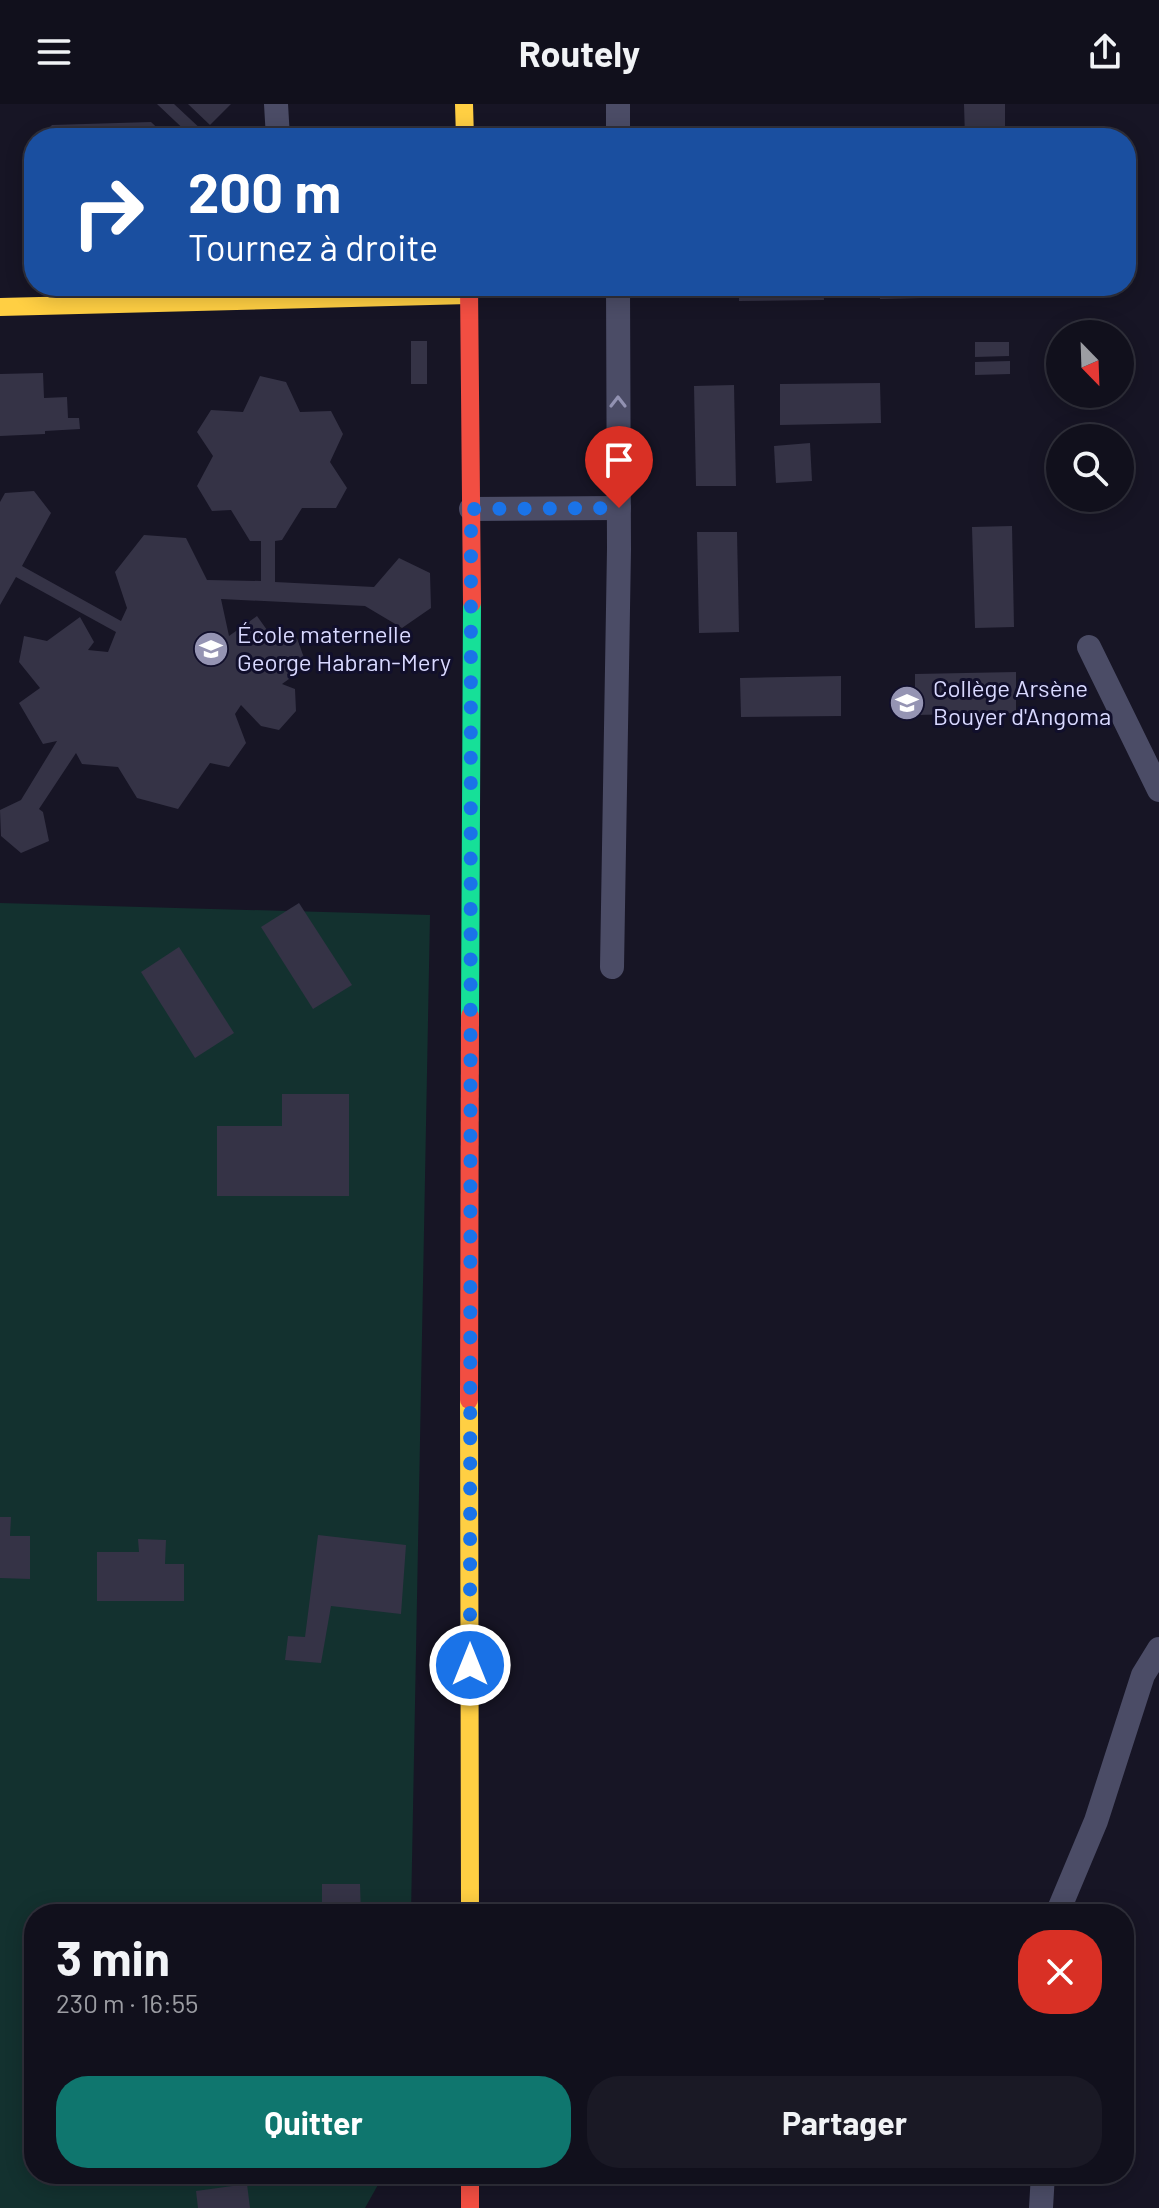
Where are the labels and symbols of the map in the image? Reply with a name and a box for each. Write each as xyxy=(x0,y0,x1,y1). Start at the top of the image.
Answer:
north arrow xyxy=(1046,320,1134,408)
one-way arrow xyxy=(609,395,627,408)
pin xyxy=(585,426,653,508)
place label: École maternelle George Habran-Mery xyxy=(237,619,451,676)
school or university icon: École maternelle George Habran-Mery xyxy=(192,630,230,668)
place label: Collège Arsène Bouyer d'Angoma xyxy=(933,673,1111,730)
school or university icon: Collège Arsène Bouyer d'Angoma xyxy=(888,684,926,722)
position arrow xyxy=(428,1623,512,1707)

